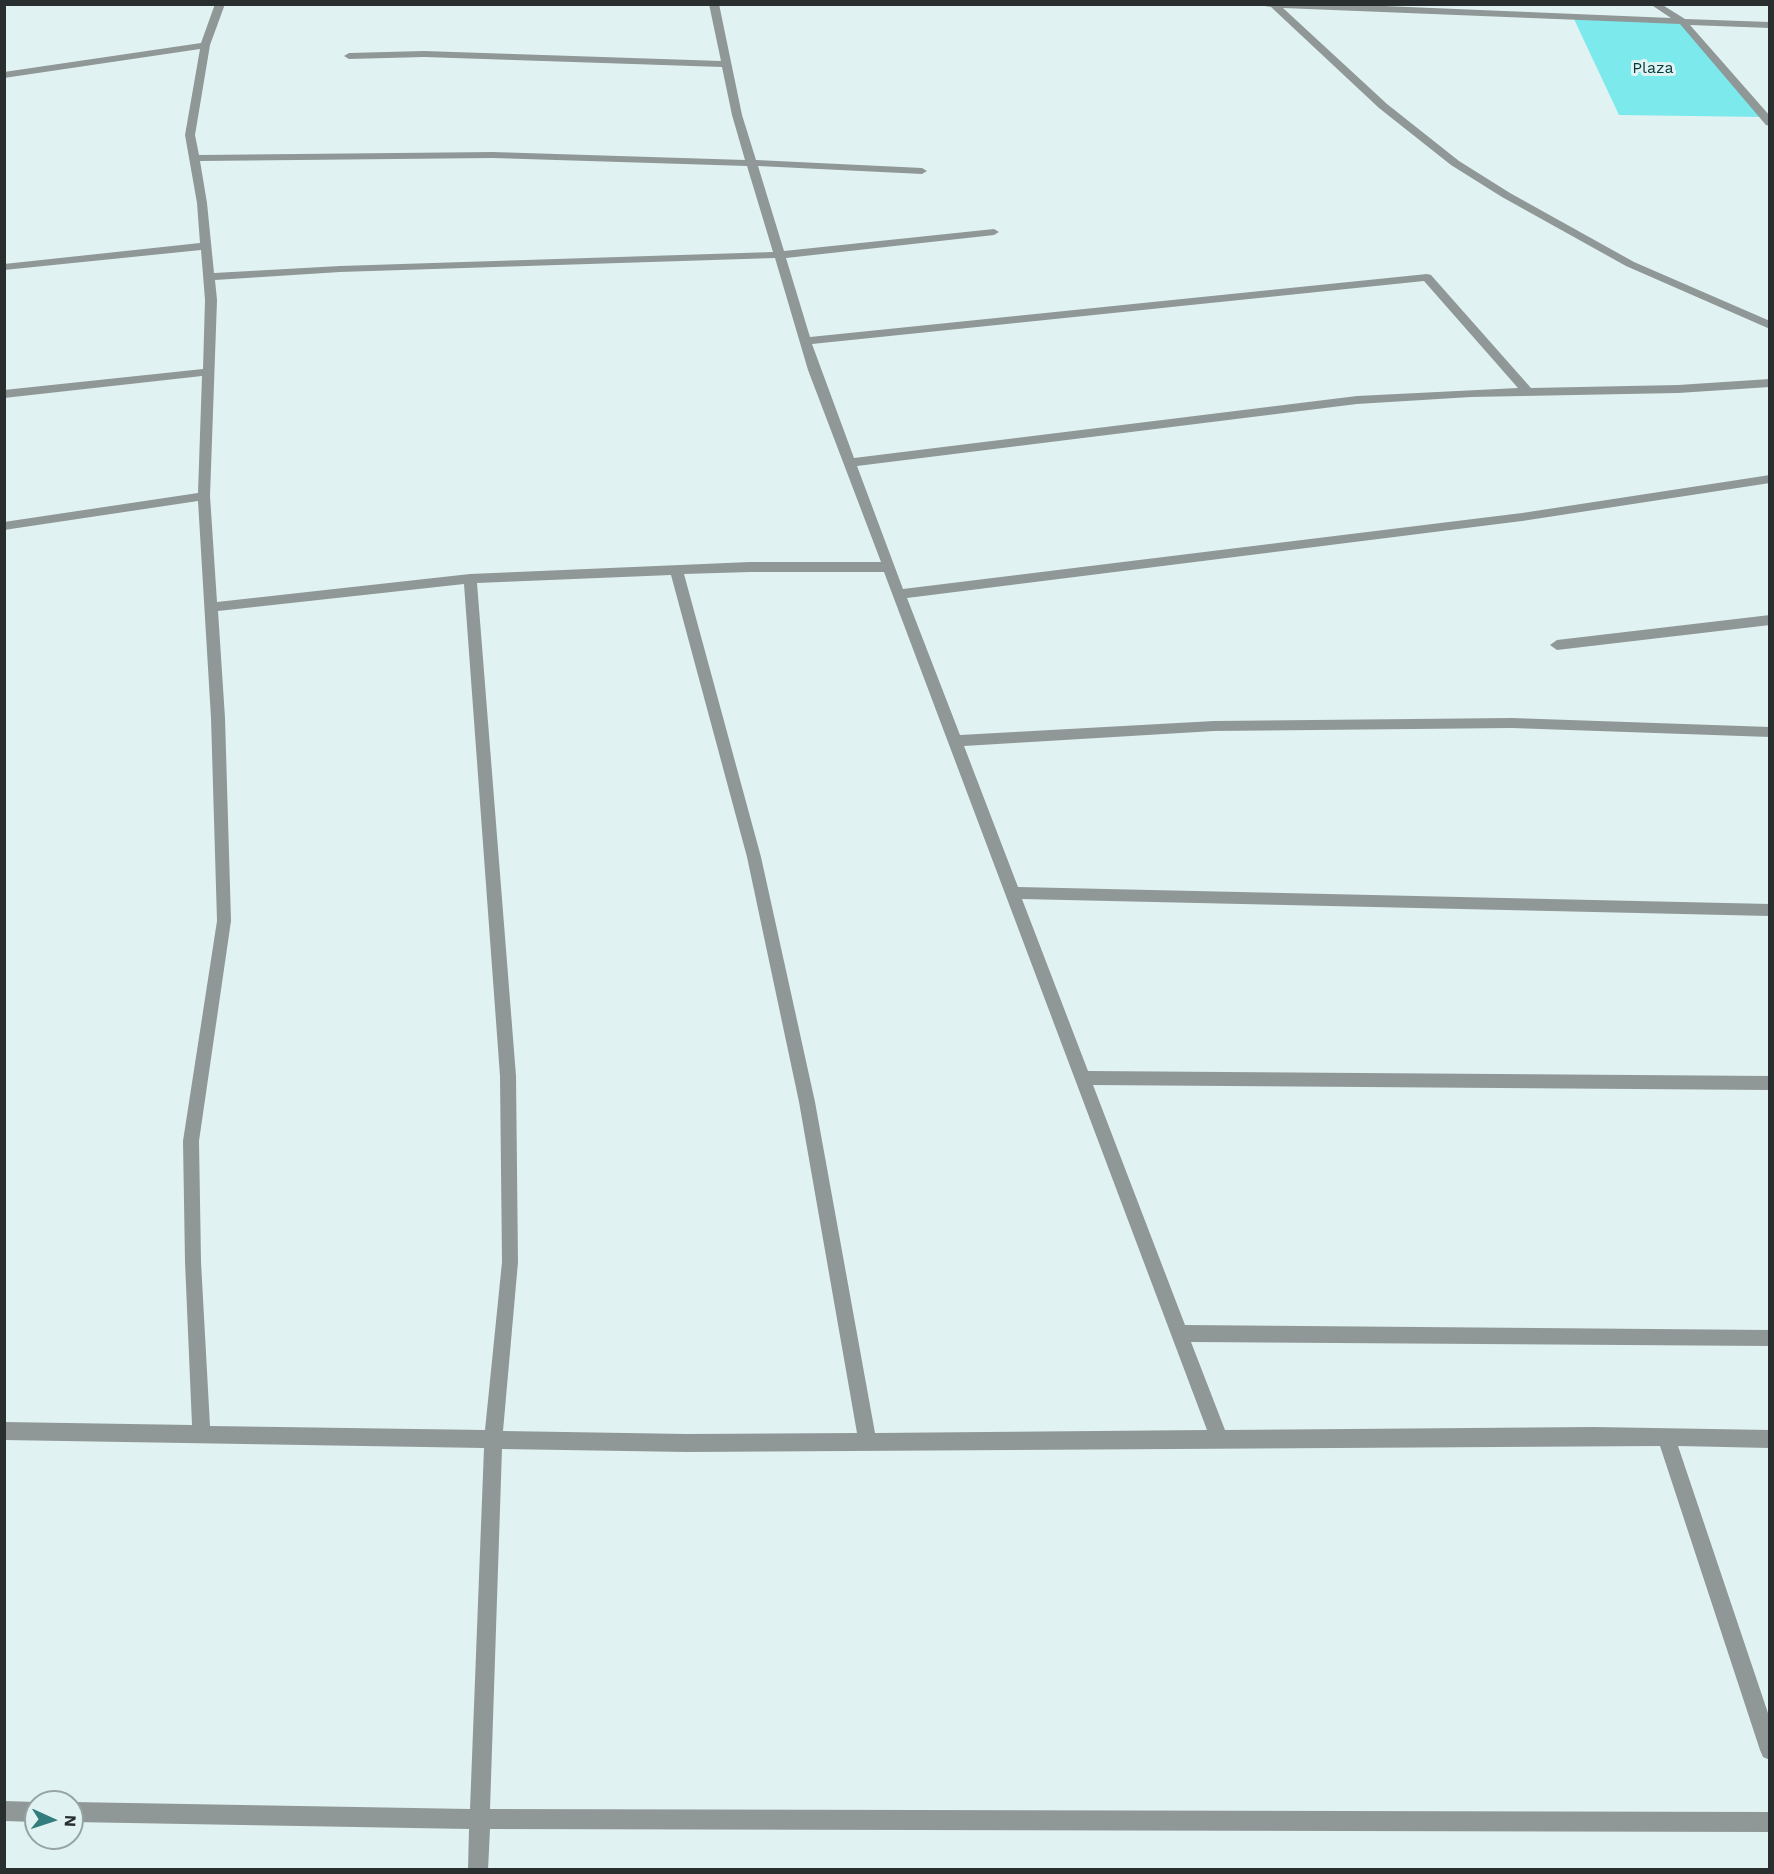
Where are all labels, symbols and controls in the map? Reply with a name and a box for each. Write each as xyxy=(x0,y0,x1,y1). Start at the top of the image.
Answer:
park label: Plaza xyxy=(1632,58,1674,78)
north arrow xyxy=(24,1790,84,1850)
text: N xyxy=(61,1814,80,1827)

